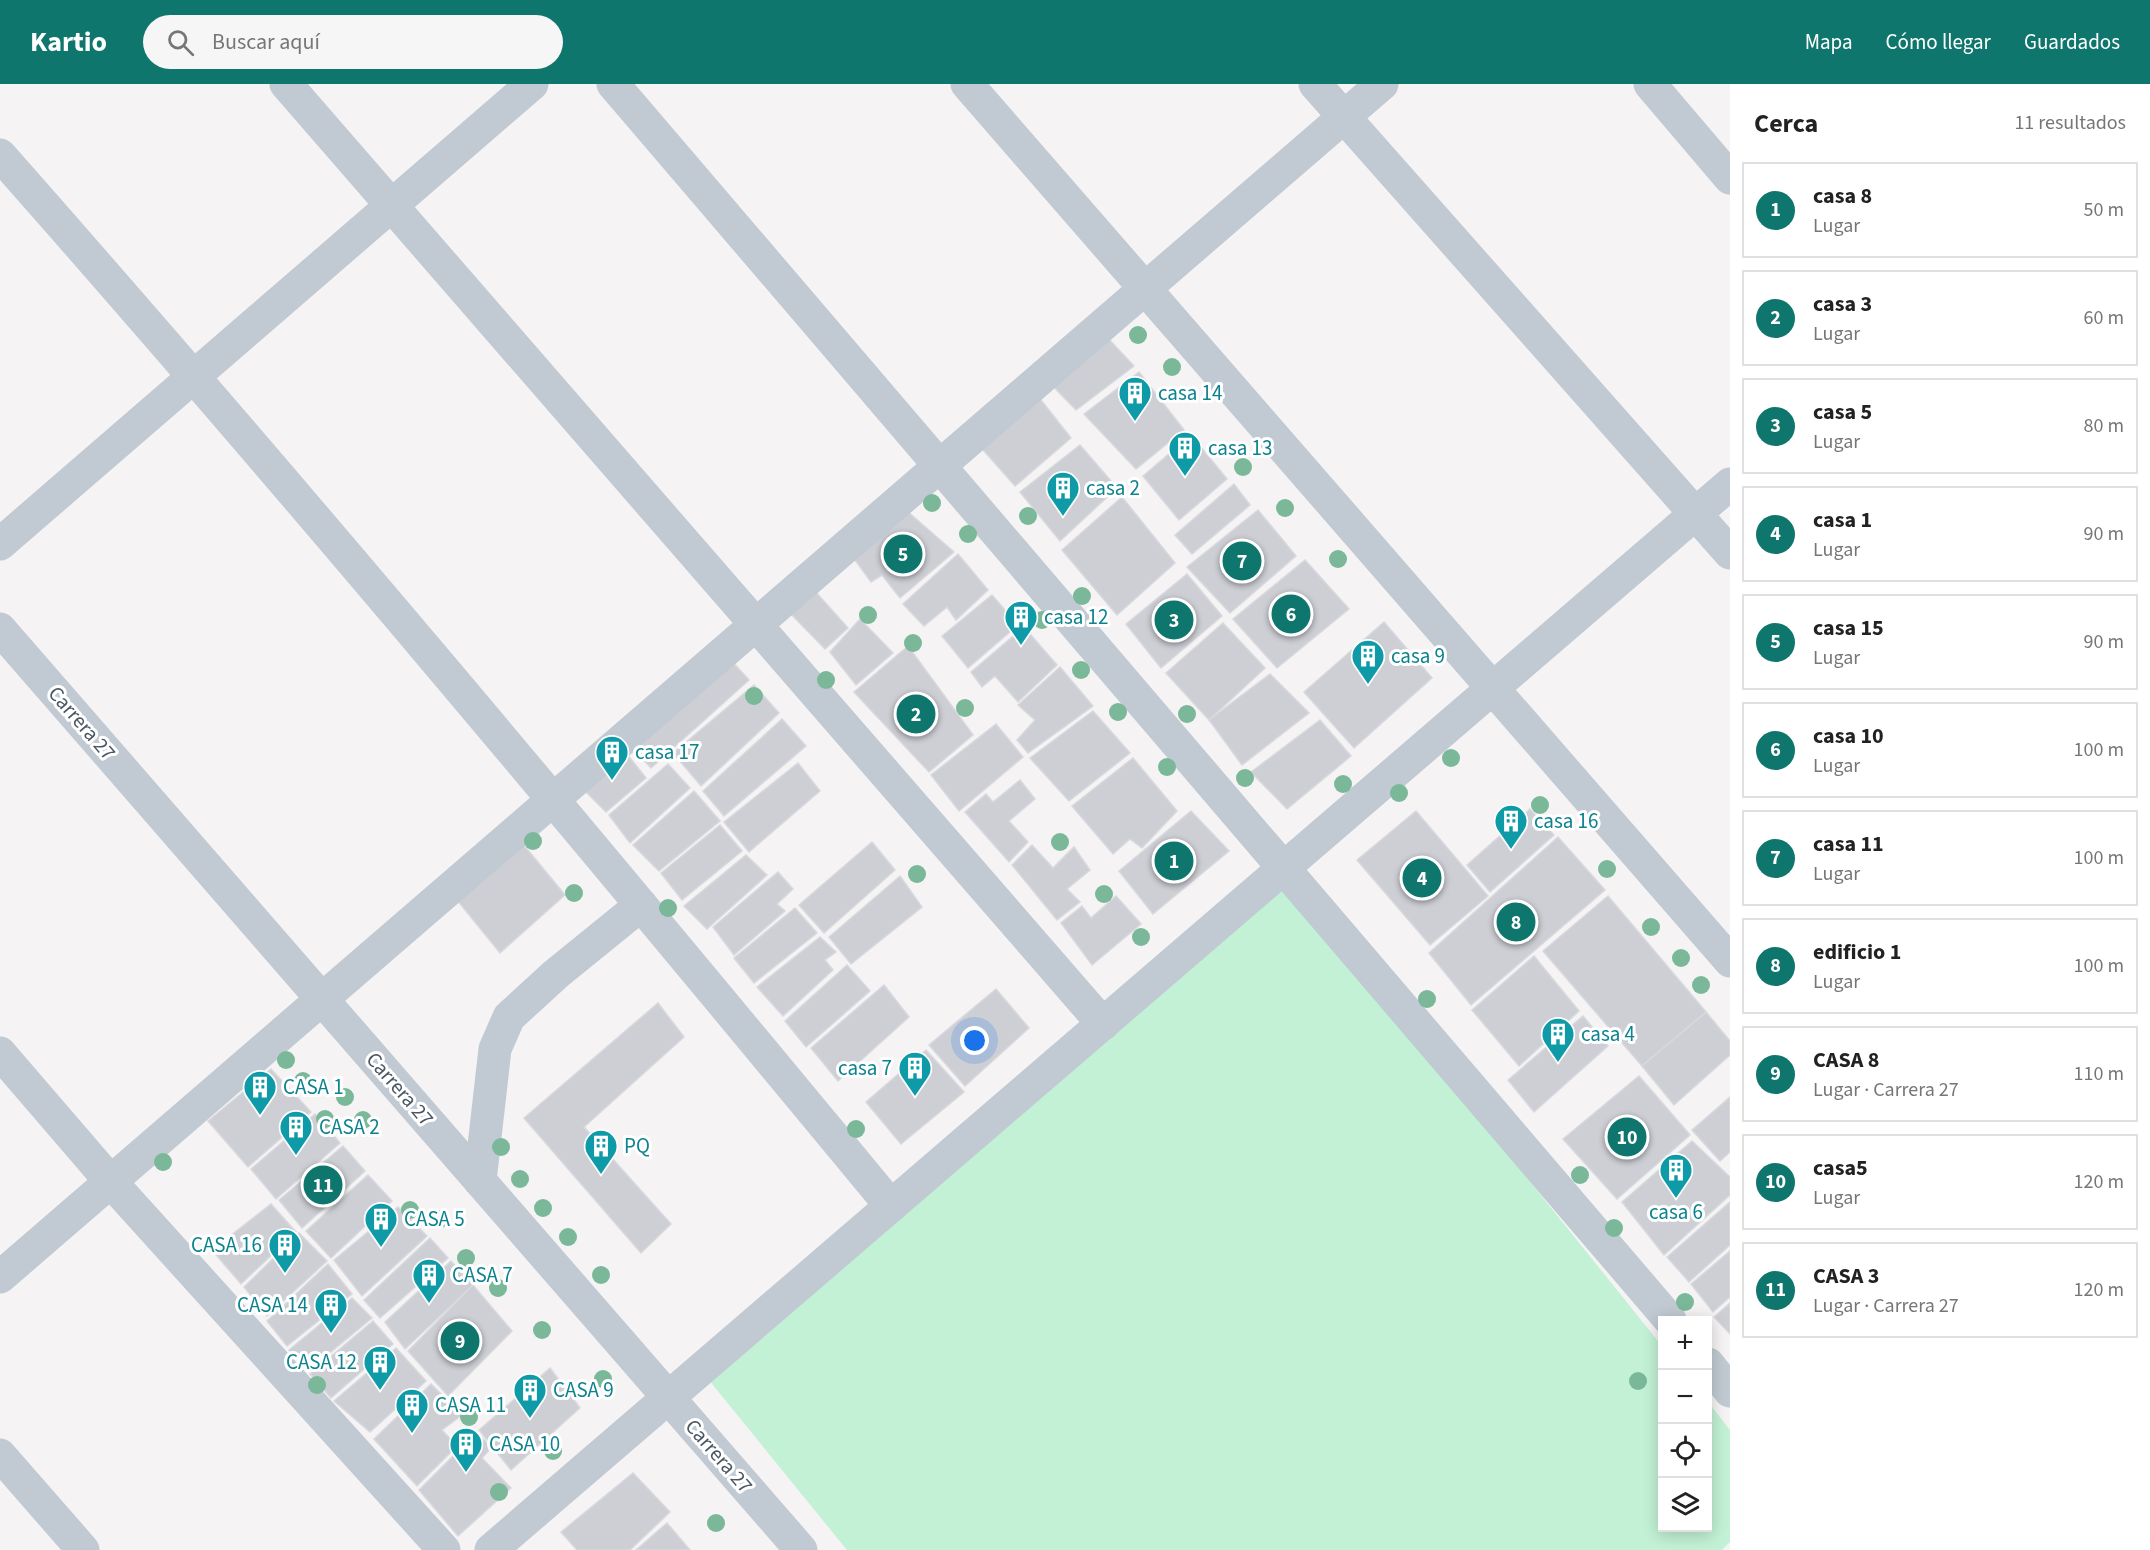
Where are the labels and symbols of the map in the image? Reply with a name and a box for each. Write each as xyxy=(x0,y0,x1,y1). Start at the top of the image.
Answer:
building icon: casa 14 xyxy=(1117,375,1153,422)
place label: casa 14 xyxy=(1158,378,1222,408)
building icon: casa 13 xyxy=(1167,430,1203,477)
place label: casa 13 xyxy=(1208,433,1272,463)
building icon: casa 2 xyxy=(1045,470,1081,517)
place label: casa 2 xyxy=(1086,473,1140,503)
pin: 5 xyxy=(884,532,922,576)
pin: 7 xyxy=(1222,538,1262,584)
pin: 6 xyxy=(1272,592,1310,636)
pin: 3 xyxy=(1154,598,1194,642)
building icon: casa 12 xyxy=(1003,599,1039,646)
place label: casa 12 xyxy=(1044,602,1108,632)
building icon: casa 9 xyxy=(1350,638,1386,685)
place label: casa 9 xyxy=(1391,641,1445,671)
street label: Carrera 27 xyxy=(41,679,123,767)
pin: 2 xyxy=(896,692,936,736)
building icon: casa 17 xyxy=(594,734,630,781)
place label: casa 17 xyxy=(635,737,699,767)
building icon: casa 16 xyxy=(1493,803,1529,850)
place label: casa 16 xyxy=(1534,806,1598,836)
pin: 1 xyxy=(1154,838,1194,884)
pin: 4 xyxy=(1402,856,1442,900)
pin: 8 xyxy=(1496,900,1536,944)
building icon: casa 4 xyxy=(1540,1016,1576,1063)
place label: casa 4 xyxy=(1581,1019,1635,1049)
your location xyxy=(960,1026,989,1055)
street label: Carrera 27 xyxy=(359,1045,441,1133)
building icon: casa 7 xyxy=(897,1050,933,1097)
place label: casa 7 xyxy=(838,1053,892,1083)
building icon: CASA 1 xyxy=(242,1069,278,1116)
place label: CASA 1 xyxy=(283,1072,344,1102)
building icon: CASA 2 xyxy=(278,1109,314,1156)
place label: CASA 2 xyxy=(319,1112,380,1142)
pin: 10 xyxy=(1608,1114,1646,1160)
building icon: PQ xyxy=(583,1128,619,1175)
place label: PQ xyxy=(624,1131,650,1161)
building icon: casa 6 xyxy=(1658,1152,1694,1199)
pin: 11 xyxy=(304,1162,342,1208)
place label: casa 6 xyxy=(1649,1197,1703,1227)
building icon: CASA 5 xyxy=(363,1201,399,1248)
place label: CASA 5 xyxy=(404,1204,465,1234)
building icon: CASA 16 xyxy=(267,1227,303,1274)
place label: CASA 16 xyxy=(191,1230,262,1260)
building icon: CASA 7 xyxy=(411,1257,447,1304)
place label: CASA 7 xyxy=(452,1260,513,1290)
building icon: CASA 14 xyxy=(313,1287,349,1334)
place label: CASA 14 xyxy=(237,1290,308,1320)
pin: 9 xyxy=(440,1318,480,1364)
building icon: CASA 12 xyxy=(362,1344,398,1391)
place label: CASA 12 xyxy=(286,1347,357,1377)
building icon: CASA 9 xyxy=(512,1372,548,1419)
place label: CASA 9 xyxy=(553,1375,614,1405)
building icon: CASA 11 xyxy=(394,1387,430,1434)
place label: CASA 11 xyxy=(435,1390,506,1420)
street label: Carrera 27 xyxy=(678,1412,760,1500)
building icon: CASA 10 xyxy=(448,1426,484,1473)
place label: CASA 10 xyxy=(489,1429,560,1459)

